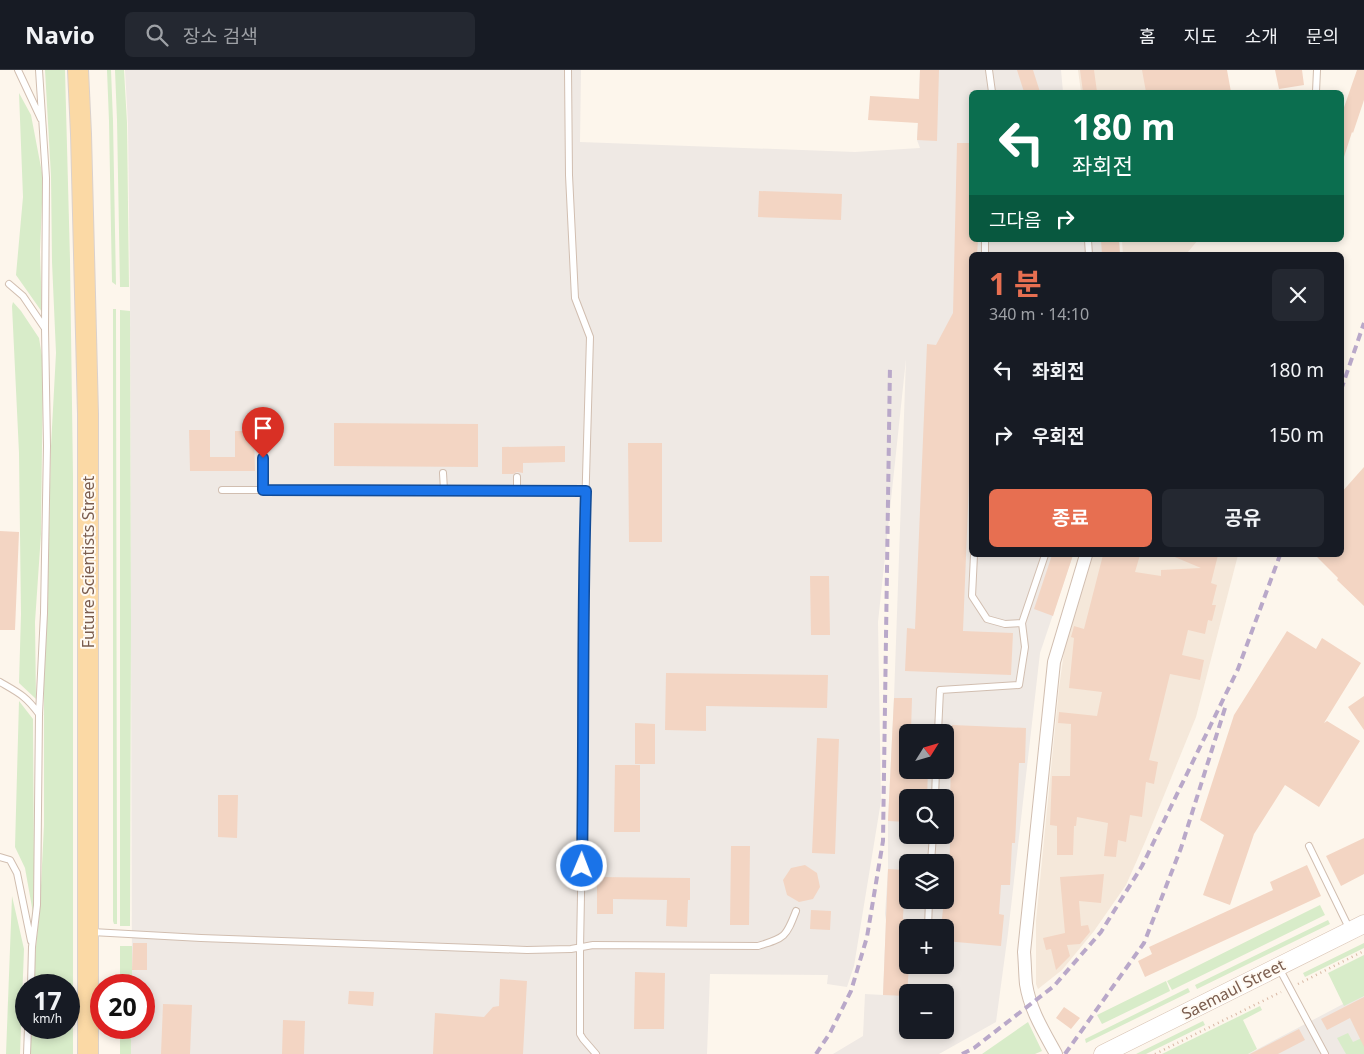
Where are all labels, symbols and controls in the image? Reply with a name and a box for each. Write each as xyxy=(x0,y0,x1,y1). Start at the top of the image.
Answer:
search box xyxy=(125,12,475,57)
text: Navio xyxy=(25,18,95,51)
icon: search xyxy=(143,21,171,49)
text: 장소 검색 xyxy=(183,23,258,49)
text: 홈 xyxy=(1139,24,1156,48)
text: 지도 xyxy=(1184,24,1217,48)
text: 소개 xyxy=(1245,24,1278,48)
text: 문의 xyxy=(1306,24,1339,48)
text: 180 m xyxy=(1072,103,1175,150)
icon: left xyxy=(989,110,1054,175)
text: 좌회전 xyxy=(1072,150,1133,180)
icon: right xyxy=(1051,205,1079,233)
text: 그다음 xyxy=(989,207,1041,233)
text: 1 분 xyxy=(989,263,1042,304)
button: close xyxy=(1272,269,1324,321)
text: 340 m · 14:10 xyxy=(989,303,1089,325)
icon: left xyxy=(989,356,1017,384)
text: 180 m xyxy=(1269,357,1324,383)
text: 좌회전 xyxy=(1032,358,1084,384)
pin xyxy=(242,407,284,458)
icon: arrive xyxy=(249,414,277,442)
icon: right xyxy=(989,421,1017,449)
text: 150 m xyxy=(1269,422,1324,448)
text: 우회전 xyxy=(1032,423,1084,449)
street label: Future Scientists Street xyxy=(77,475,99,648)
button: 종료 xyxy=(989,489,1152,547)
button: 공유 xyxy=(1162,489,1324,547)
north arrow xyxy=(899,724,954,779)
map controls xyxy=(899,724,954,1039)
button: search xyxy=(899,789,954,844)
position arrow xyxy=(555,839,607,891)
button: layers xyxy=(899,854,954,909)
button: + xyxy=(899,919,954,974)
street label: Saemaul Street xyxy=(1177,953,1289,1025)
speed limit sign: 20 xyxy=(90,974,155,1039)
text: 17 xyxy=(33,983,62,1017)
button: − xyxy=(899,984,954,1039)
text: km/h xyxy=(33,1010,62,1027)

